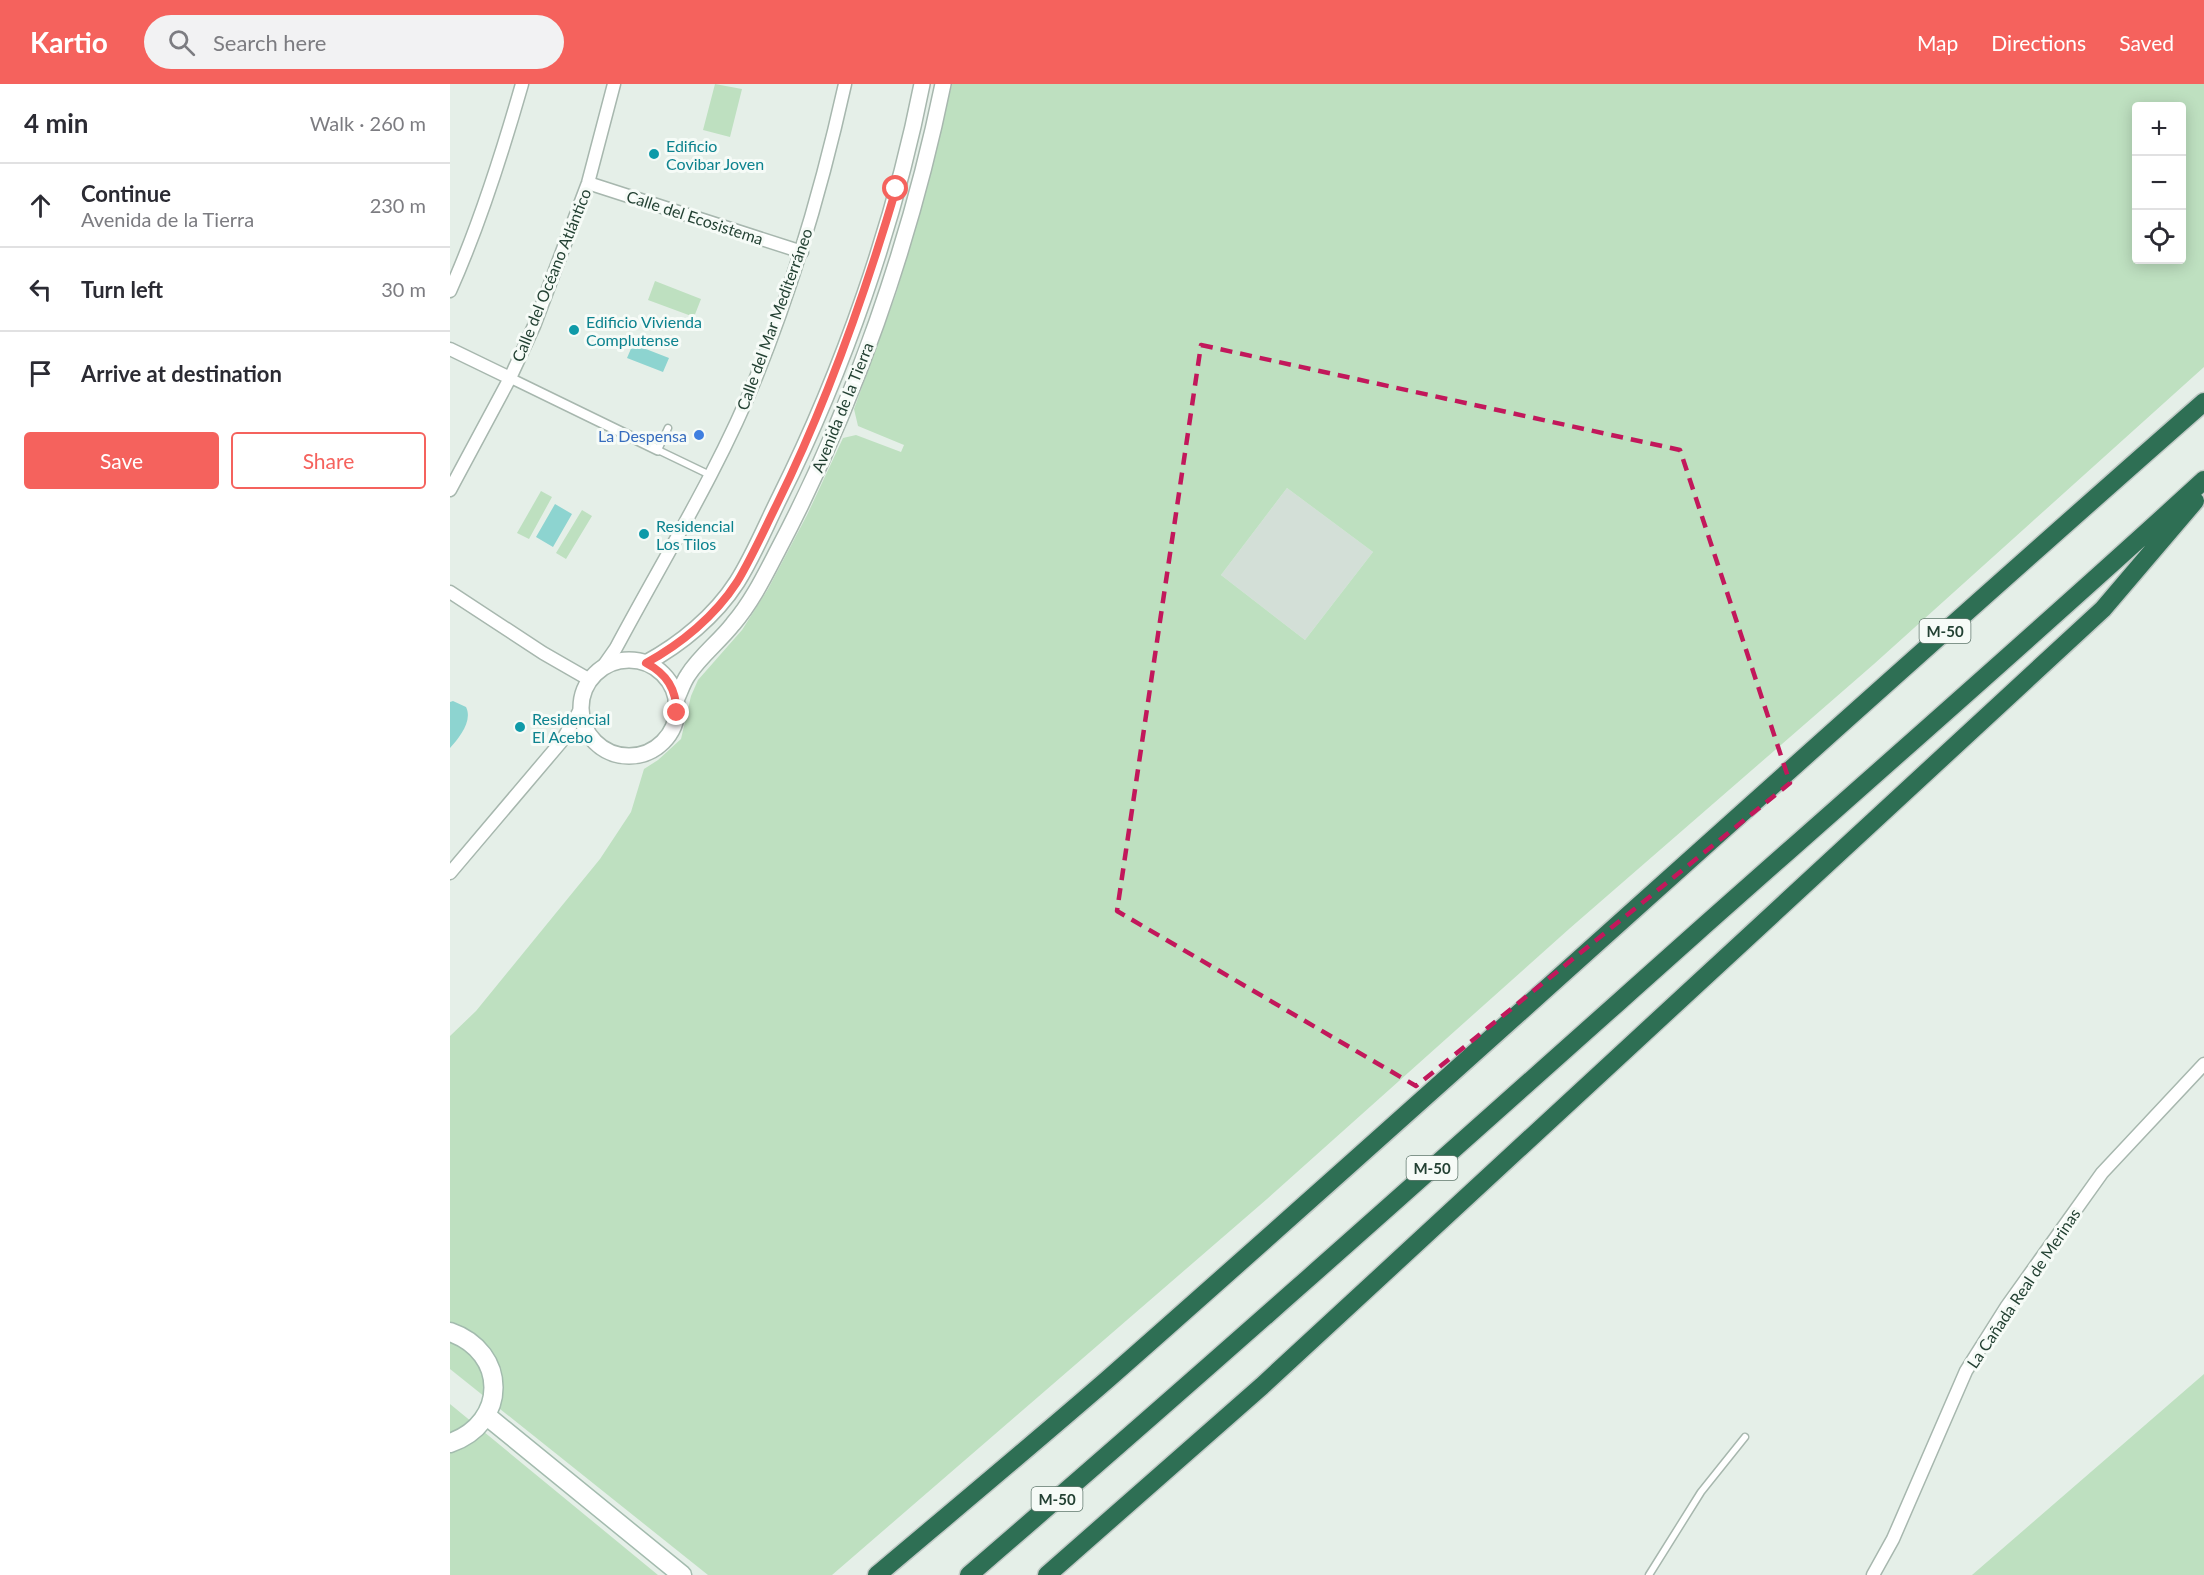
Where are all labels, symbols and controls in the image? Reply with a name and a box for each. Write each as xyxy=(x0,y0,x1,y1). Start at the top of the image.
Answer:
search box xyxy=(144,15,564,69)
text: Kartio xyxy=(30,25,108,59)
icon: search xyxy=(165,26,198,59)
text: Search here xyxy=(213,29,326,56)
text: Map xyxy=(1917,30,1958,55)
text: Directions xyxy=(1991,30,2086,55)
text: Saved xyxy=(2119,30,2174,55)
map controls xyxy=(2132,102,2186,264)
button: + xyxy=(2132,102,2186,156)
text: 4 min xyxy=(24,107,88,139)
text: Walk · 260 m xyxy=(310,111,426,135)
place label: Edificio Covibar Joven xyxy=(666,136,764,173)
marker: Edificio Covibar Joven xyxy=(647,147,661,161)
button: − xyxy=(2132,156,2186,210)
route start xyxy=(882,175,908,201)
text: Continue xyxy=(81,180,171,207)
street label: Calle del Océano Atlántico xyxy=(507,186,595,364)
street label: Calle del Ecosistema xyxy=(624,186,766,248)
icon: ahead xyxy=(24,189,57,222)
text: 230 m xyxy=(370,193,426,217)
text: Avenida de la Tierra xyxy=(81,207,254,231)
button: locate xyxy=(2132,210,2186,264)
street label: Calle del Mar Mediterráneo xyxy=(732,225,816,413)
icon: left xyxy=(24,273,57,306)
text: Turn left xyxy=(81,276,163,303)
text: 30 m xyxy=(381,277,426,301)
place label: Edificio Vivienda Complutense xyxy=(586,312,702,349)
marker: Edificio Vivienda Complutense xyxy=(567,323,581,337)
street label: Avenida de la Tierra xyxy=(807,339,877,475)
icon: arrive xyxy=(24,357,57,390)
text: Arrive at destination xyxy=(81,360,282,387)
place label: La Despensa xyxy=(598,426,687,445)
marker: La Despensa xyxy=(692,428,706,442)
button: Save xyxy=(24,432,219,489)
button: Share xyxy=(231,432,426,489)
place label: Residencial Los Tilos xyxy=(656,516,734,553)
marker: Residencial Los Tilos xyxy=(637,527,651,541)
road number: M-50 xyxy=(1920,619,1970,643)
route end xyxy=(663,699,689,725)
place label: Residencial El Acebo xyxy=(532,709,610,746)
marker: Residencial El Acebo xyxy=(513,720,527,734)
road number: M-50 xyxy=(1406,1156,1458,1180)
street label: La Cañada Real de Merinas xyxy=(1962,1204,2084,1371)
road number: M-50 xyxy=(1032,1487,1082,1511)

